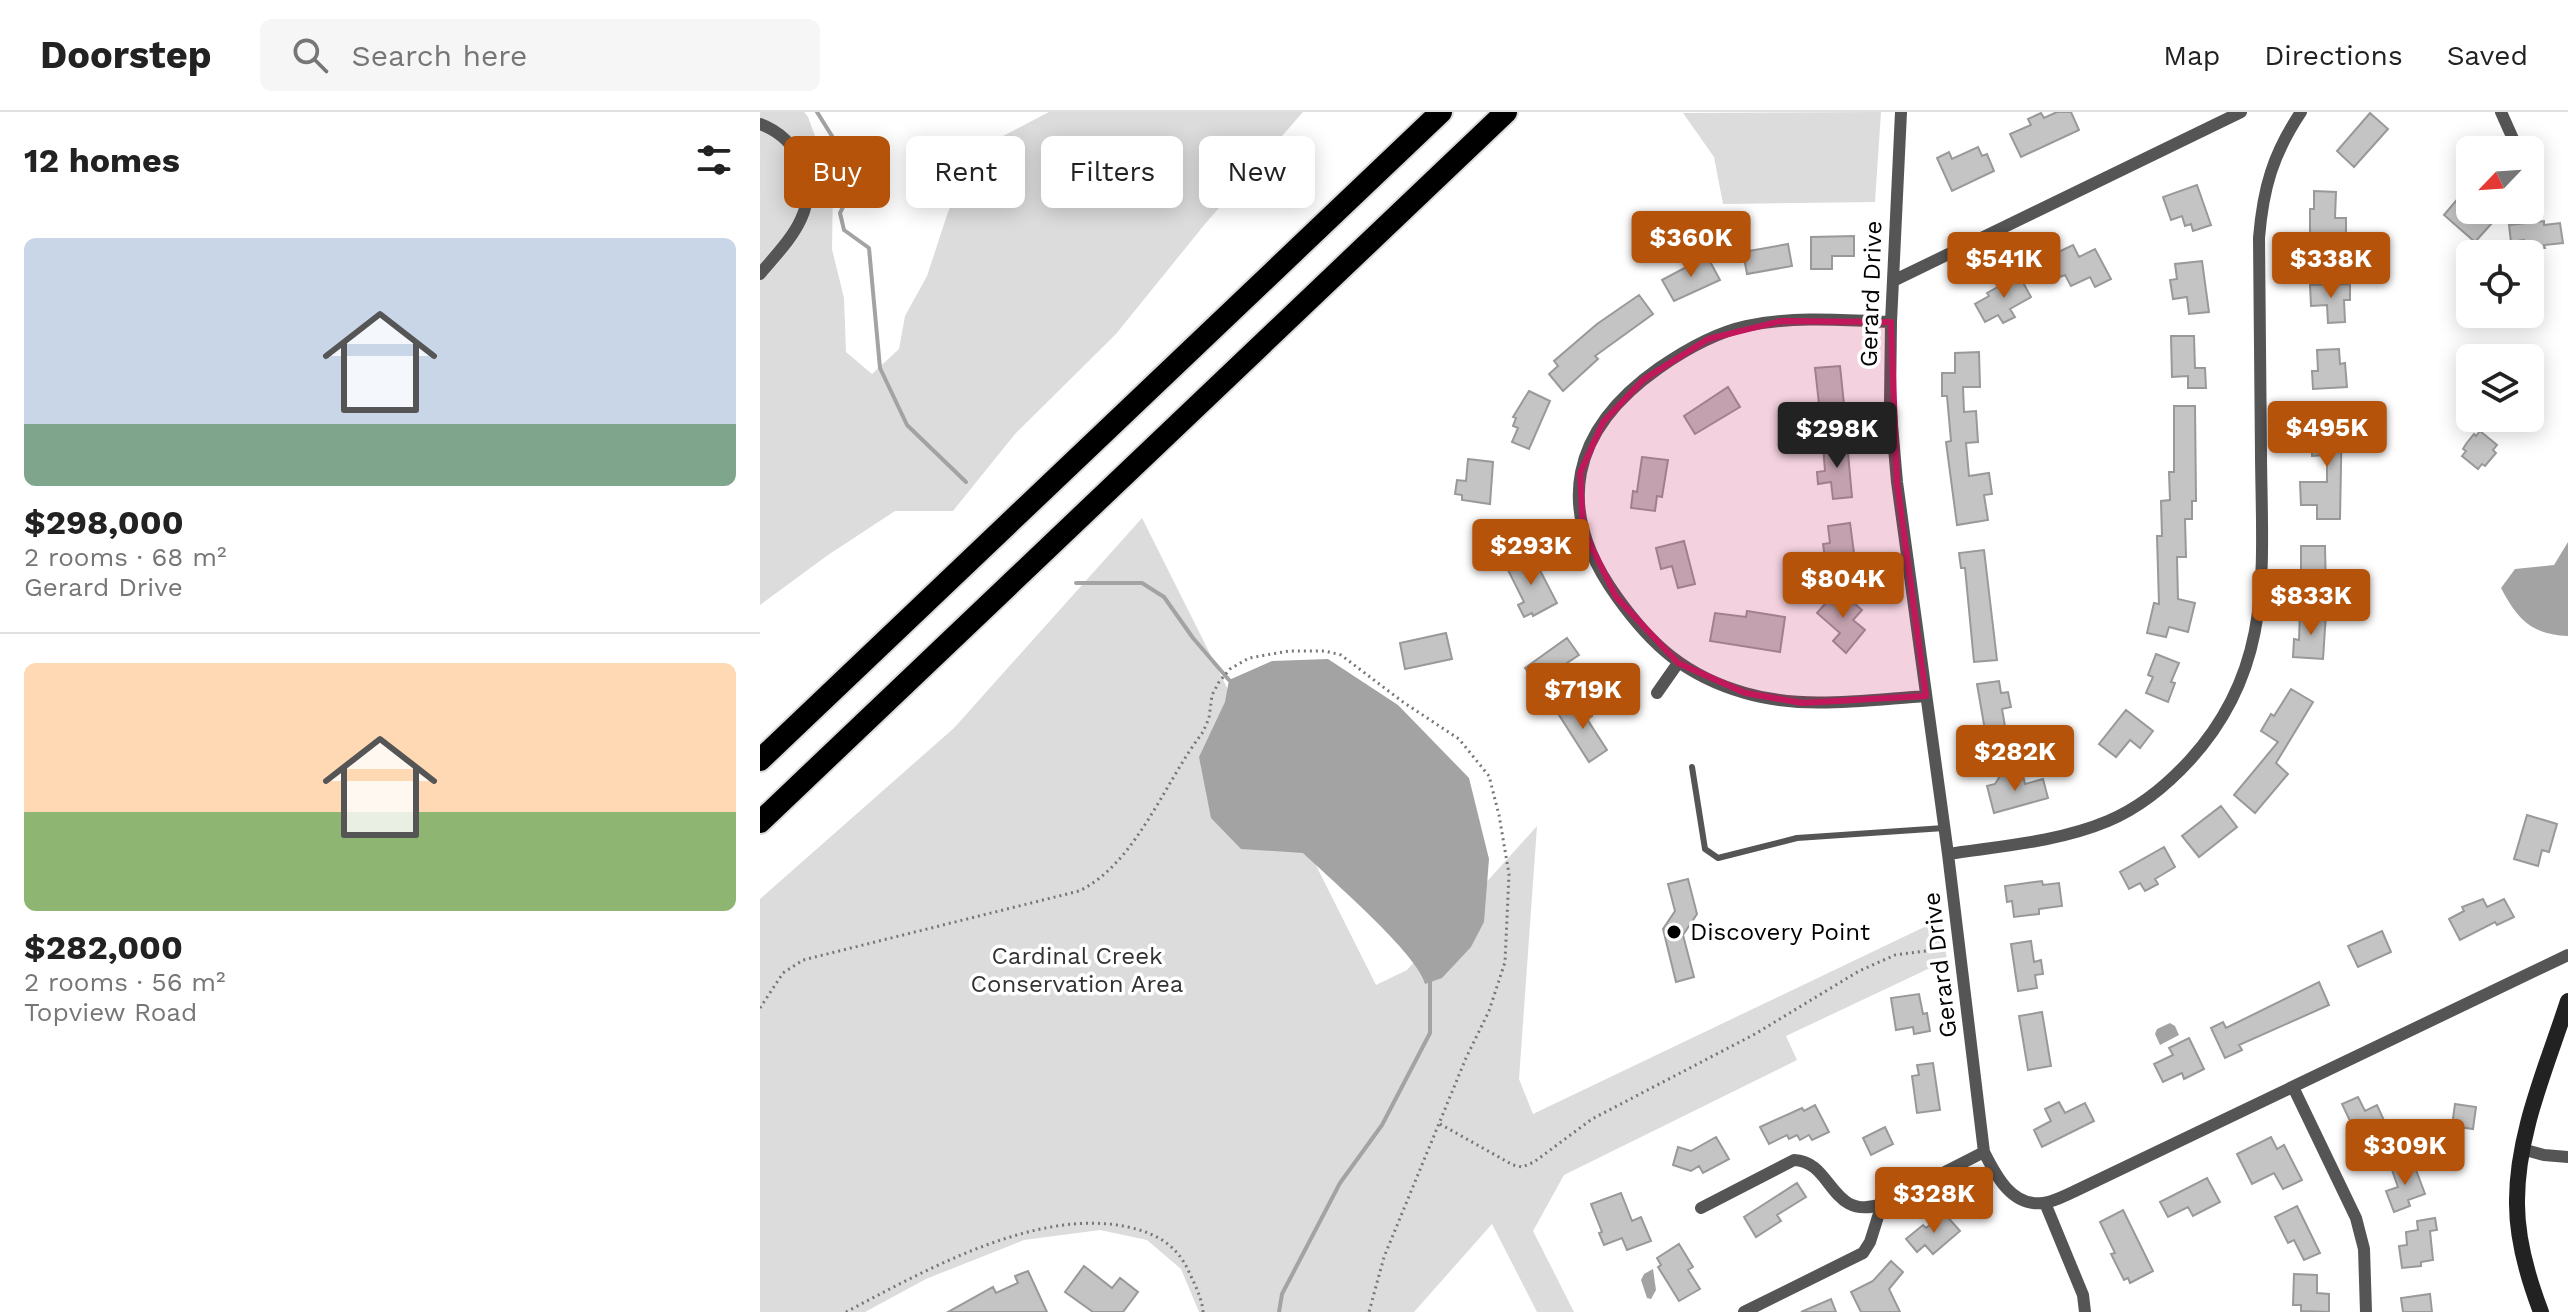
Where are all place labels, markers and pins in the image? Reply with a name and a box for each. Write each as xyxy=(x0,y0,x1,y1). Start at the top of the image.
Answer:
pin: $360K xyxy=(1635,211,1747,279)
pin: $541K xyxy=(1948,232,2060,300)
pin: $338K xyxy=(2275,232,2387,300)
pin: $495K xyxy=(2271,401,2383,469)
pin: $298K xyxy=(1781,402,1893,470)
pin: $293K xyxy=(1475,519,1587,587)
pin: $804K xyxy=(1787,552,1899,620)
pin: $833K xyxy=(2255,569,2367,637)
pin: $719K xyxy=(1527,663,1639,731)
pin: $282K xyxy=(1959,725,2071,793)
place label: Discovery Point xyxy=(1690,918,1870,946)
marker: Discovery Point xyxy=(1665,923,1683,941)
pin: $309K xyxy=(2349,1119,2461,1187)
pin: $328K xyxy=(1878,1167,1990,1235)

